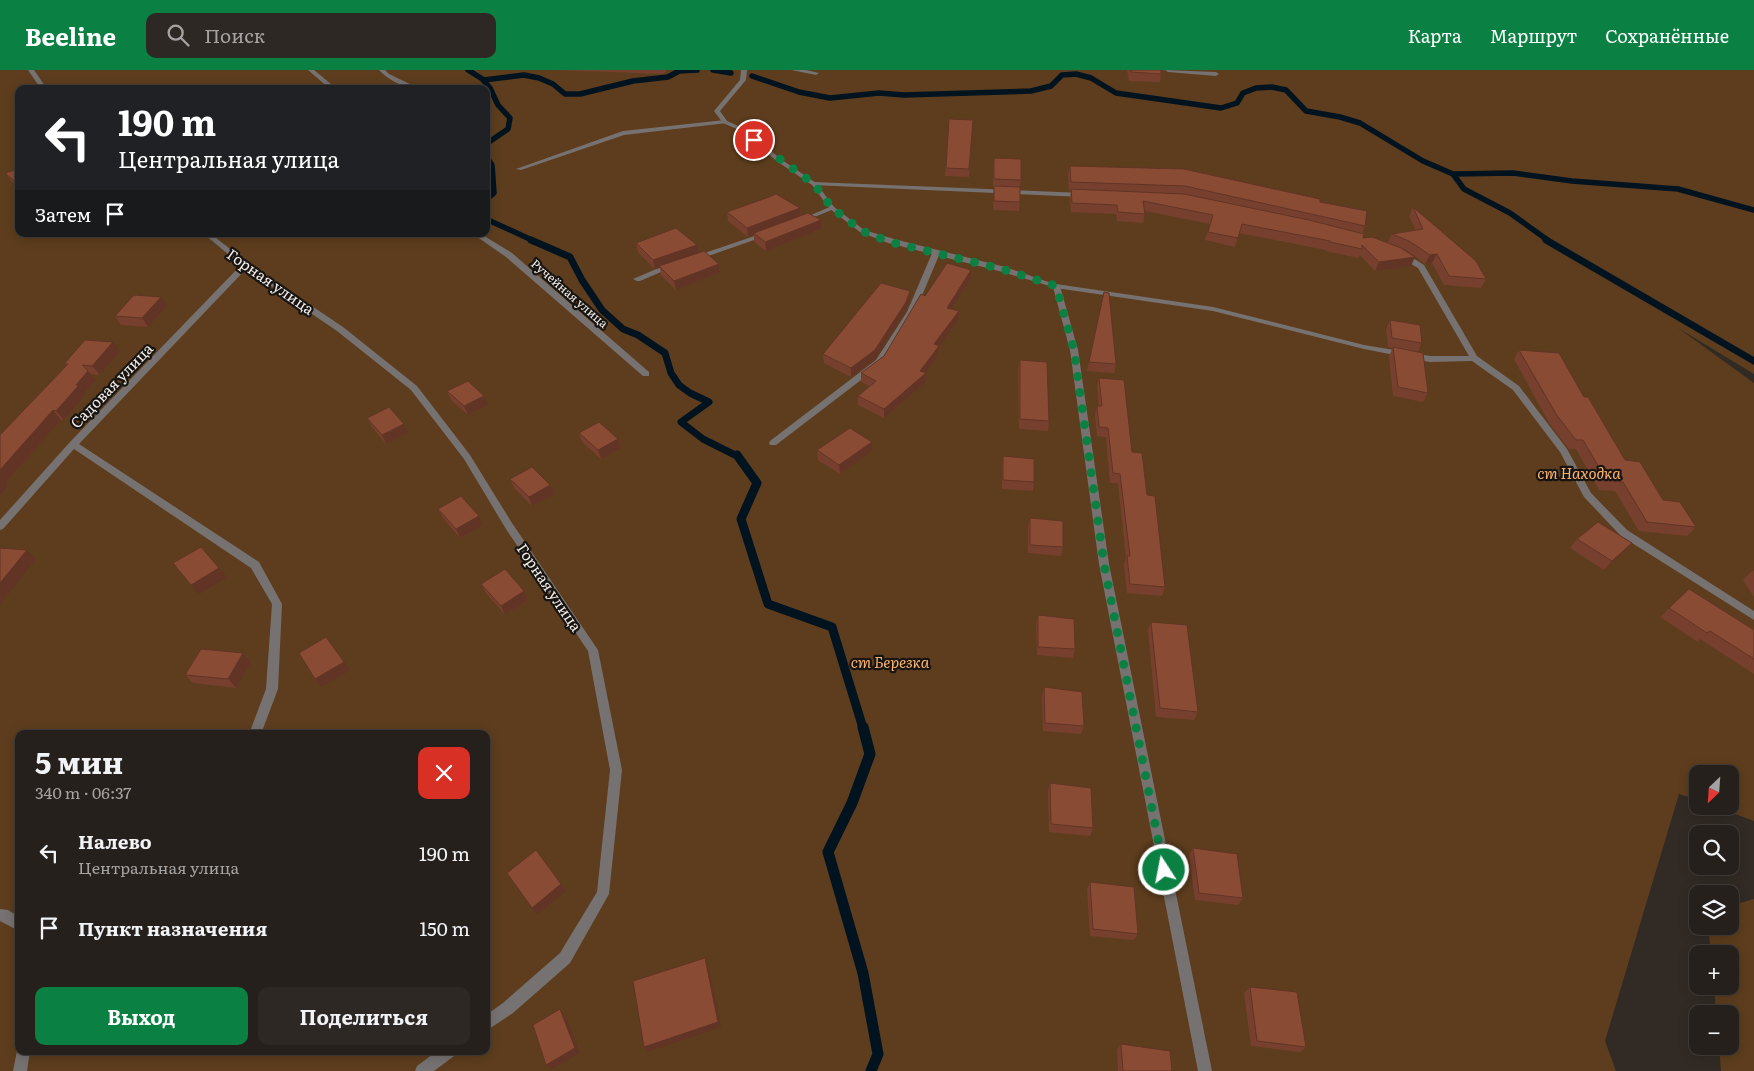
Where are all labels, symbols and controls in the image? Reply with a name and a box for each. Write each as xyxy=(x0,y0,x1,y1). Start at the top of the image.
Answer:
search box xyxy=(146,13,496,58)
text: Beeline xyxy=(25,18,116,53)
icon: search xyxy=(164,21,192,49)
text: Поиск xyxy=(204,21,265,49)
text: Карта xyxy=(1408,22,1462,49)
text: Маршрут xyxy=(1490,22,1577,49)
text: Сохранённые xyxy=(1605,22,1729,49)
text: 190 m xyxy=(118,95,216,147)
icon: left xyxy=(35,105,100,170)
pin xyxy=(733,119,775,161)
icon: arrive xyxy=(740,126,768,154)
text: Центральная улица xyxy=(118,142,339,175)
text: Затем xyxy=(35,200,91,228)
icon: arrive xyxy=(101,200,129,228)
street label: Горная улица xyxy=(223,242,320,320)
street label: Ручейная улица xyxy=(527,254,613,332)
street label: Садовая улица xyxy=(64,336,158,433)
park label: ст Находка xyxy=(1537,461,1621,484)
street label: Горная улица xyxy=(512,538,589,637)
park label: ст Березка xyxy=(851,650,930,673)
text: 5 мин xyxy=(35,739,123,783)
button: close xyxy=(418,747,470,799)
north arrow xyxy=(1689,765,1739,815)
map controls xyxy=(1689,765,1739,1055)
text: 340 m · 06:37 xyxy=(35,780,131,804)
button: search xyxy=(1689,825,1739,875)
text: Налево xyxy=(78,827,152,855)
icon: left xyxy=(35,839,63,867)
text: 190 m xyxy=(419,839,470,867)
position arrow xyxy=(1137,843,1189,895)
text: Центральная улица xyxy=(78,855,239,879)
button: layers xyxy=(1689,885,1739,935)
icon: arrive xyxy=(35,914,63,942)
text: Пункт назначения xyxy=(78,914,267,942)
text: 150 m xyxy=(419,914,470,942)
button: + xyxy=(1689,945,1739,995)
button: Выход xyxy=(35,987,248,1045)
button: Поделиться xyxy=(258,987,470,1045)
button: − xyxy=(1689,1005,1739,1055)

